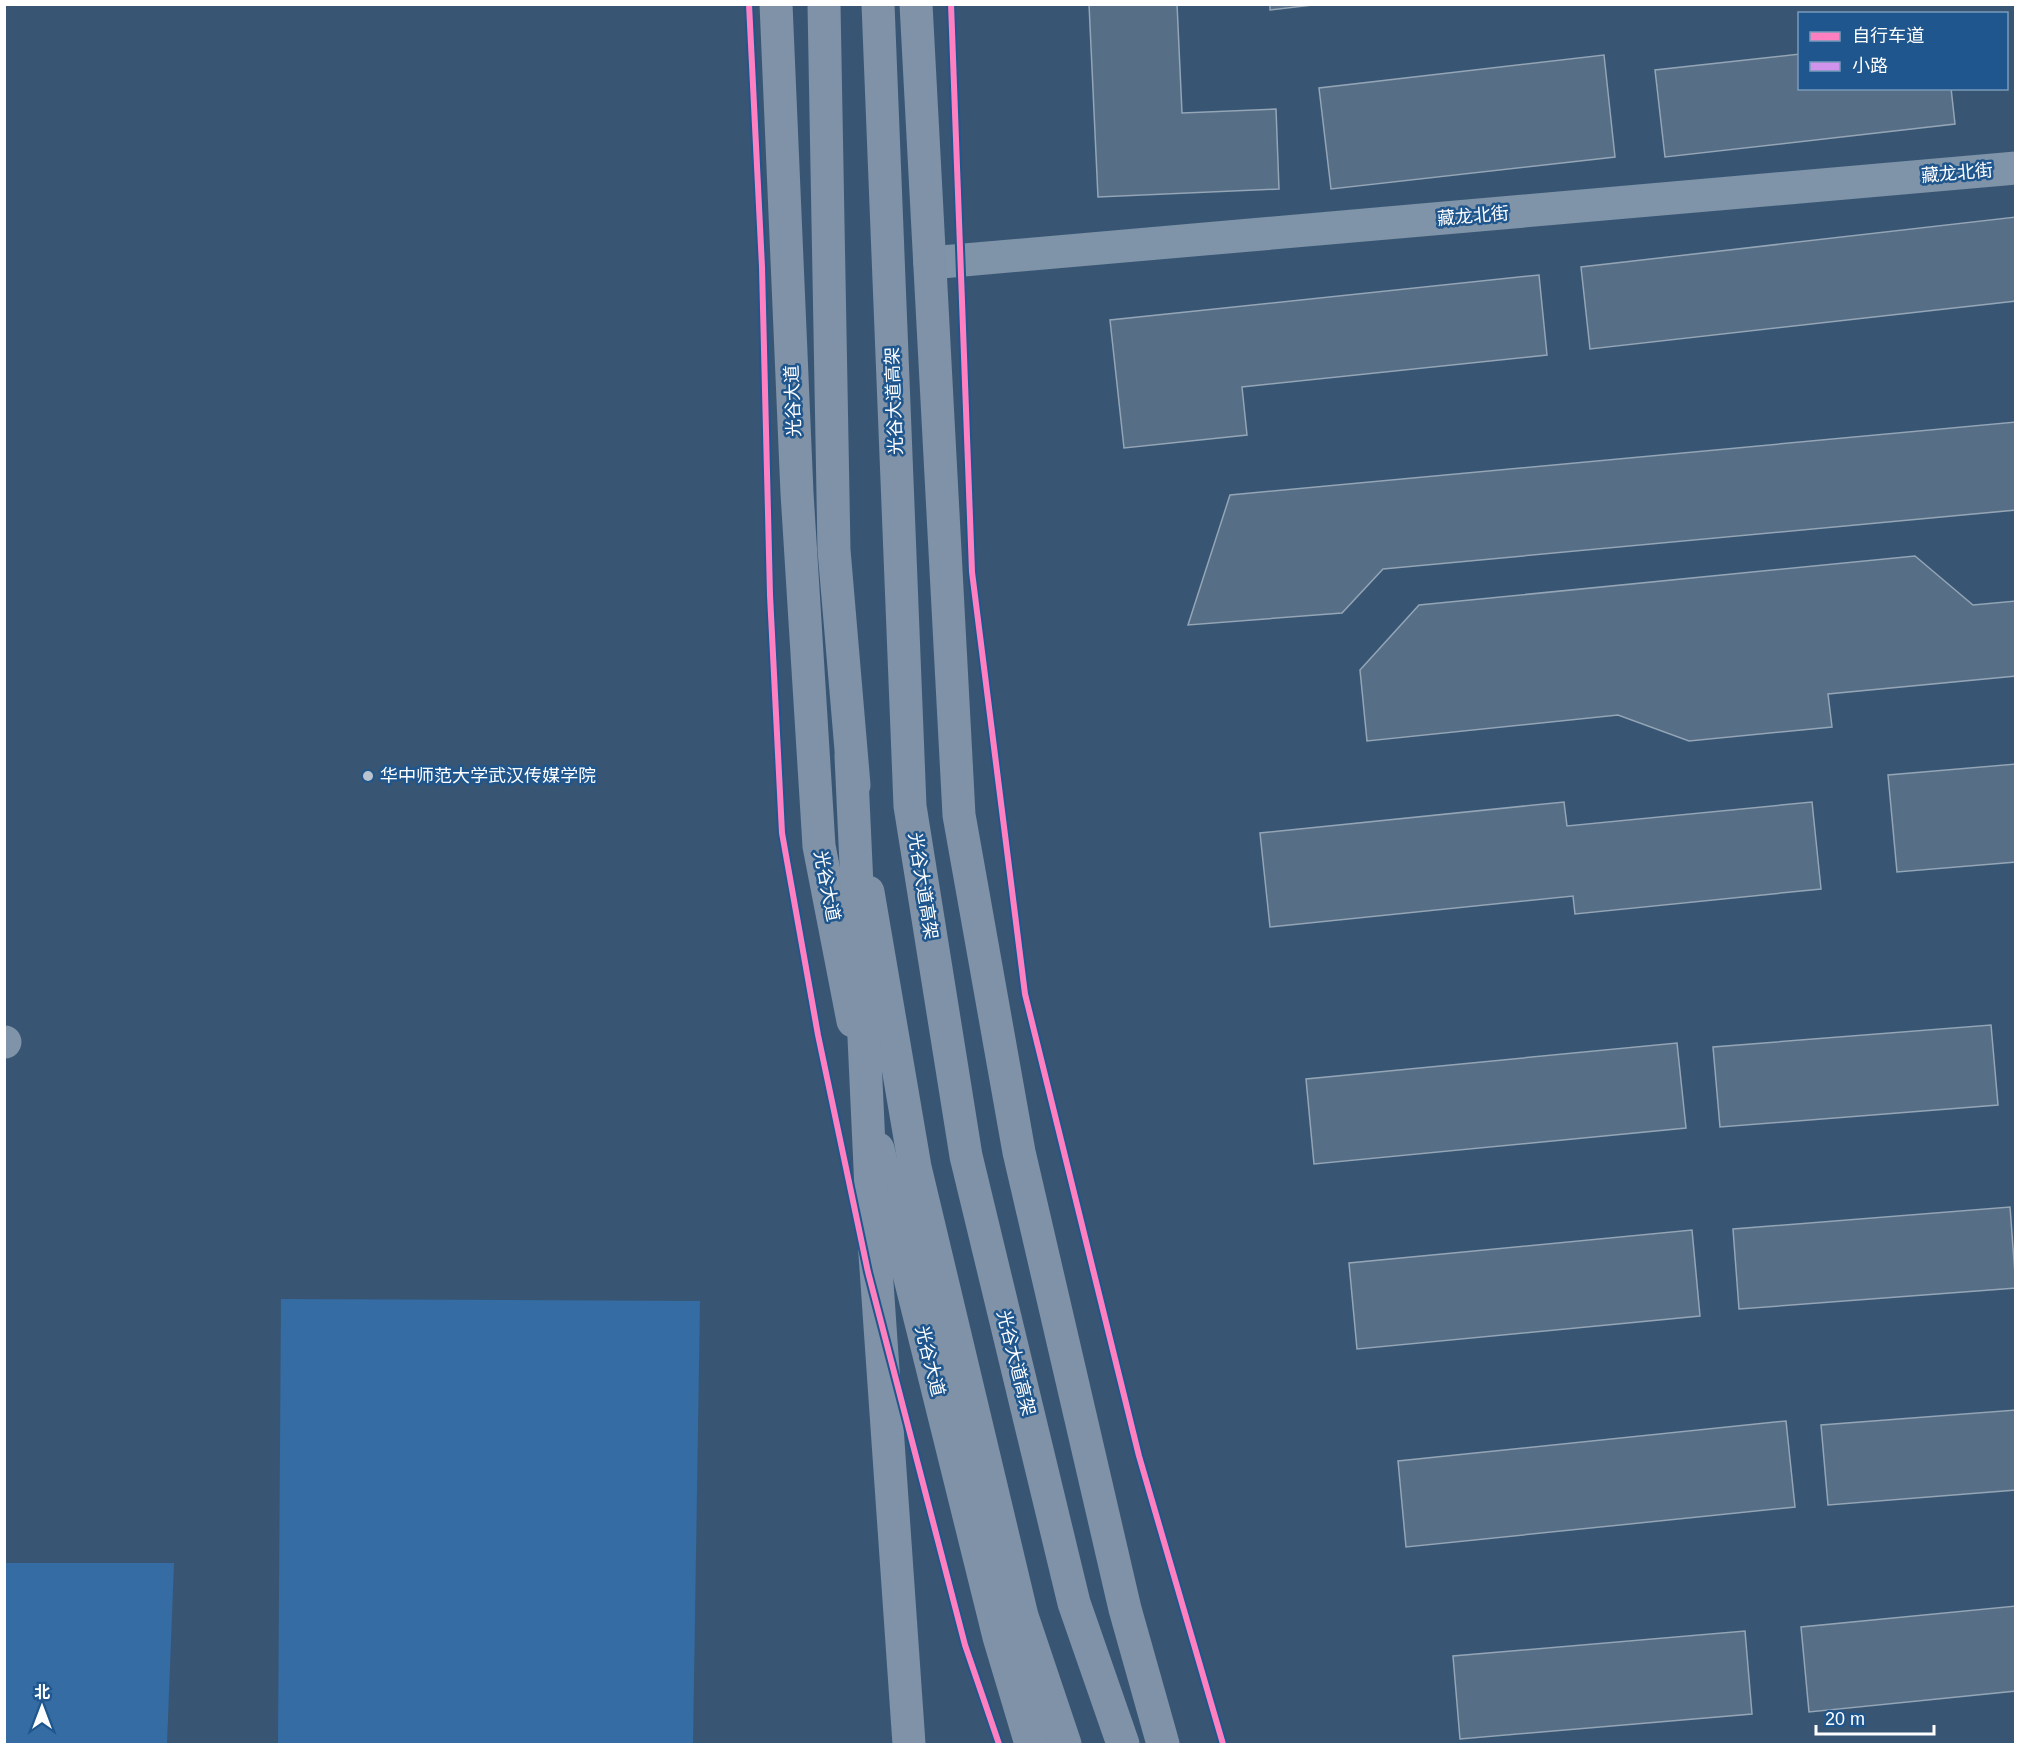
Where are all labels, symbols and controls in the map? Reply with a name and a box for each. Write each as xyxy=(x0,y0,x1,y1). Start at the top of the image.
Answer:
legend xyxy=(1798,12,2008,90)
text: 自行车道 xyxy=(1852,26,1924,46)
text: 小路 xyxy=(1852,56,1888,76)
street label: 藏龙北街 xyxy=(1920,160,1994,186)
street label: 藏龙北街 xyxy=(1436,203,1510,229)
street label: 光谷大道高架 xyxy=(882,347,906,455)
street label: 光谷大道 xyxy=(782,365,804,437)
place label: 华中师范大学武汉传媒学院 xyxy=(380,766,596,786)
marker: 华中师范大学武汉传媒学院 xyxy=(361,769,375,783)
street label: 光谷大道高架 xyxy=(905,831,941,941)
street label: 光谷大道 xyxy=(810,849,844,923)
street label: 光谷大道高架 xyxy=(993,1308,1039,1418)
street label: 光谷大道 xyxy=(912,1324,948,1398)
north arrow xyxy=(12,1677,72,1737)
text: 北 xyxy=(34,1684,50,1701)
scale bar xyxy=(1816,1698,1934,1736)
text: 20 m xyxy=(1825,1709,1865,1729)

